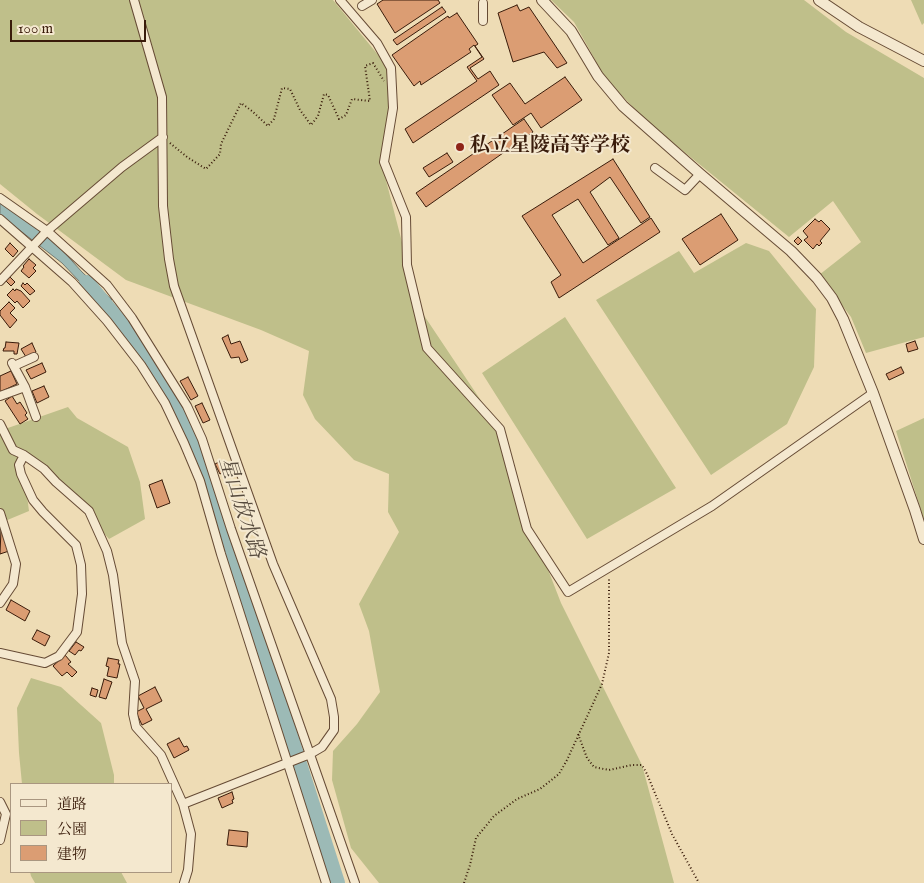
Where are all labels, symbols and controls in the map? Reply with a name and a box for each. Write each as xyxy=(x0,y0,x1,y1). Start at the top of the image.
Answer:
scale bar xyxy=(12,10,149,42)
text: 100 m xyxy=(18,19,53,38)
place label: 私立星陵高等学校 xyxy=(470,135,630,159)
marker: 私立星陵高等学校 xyxy=(454,141,466,153)
water label: 星山放水路 xyxy=(212,454,268,562)
legend xyxy=(10,783,172,873)
text: 道路 xyxy=(57,795,87,814)
text: 公園 xyxy=(57,820,87,839)
text: 建物 xyxy=(57,845,87,864)

